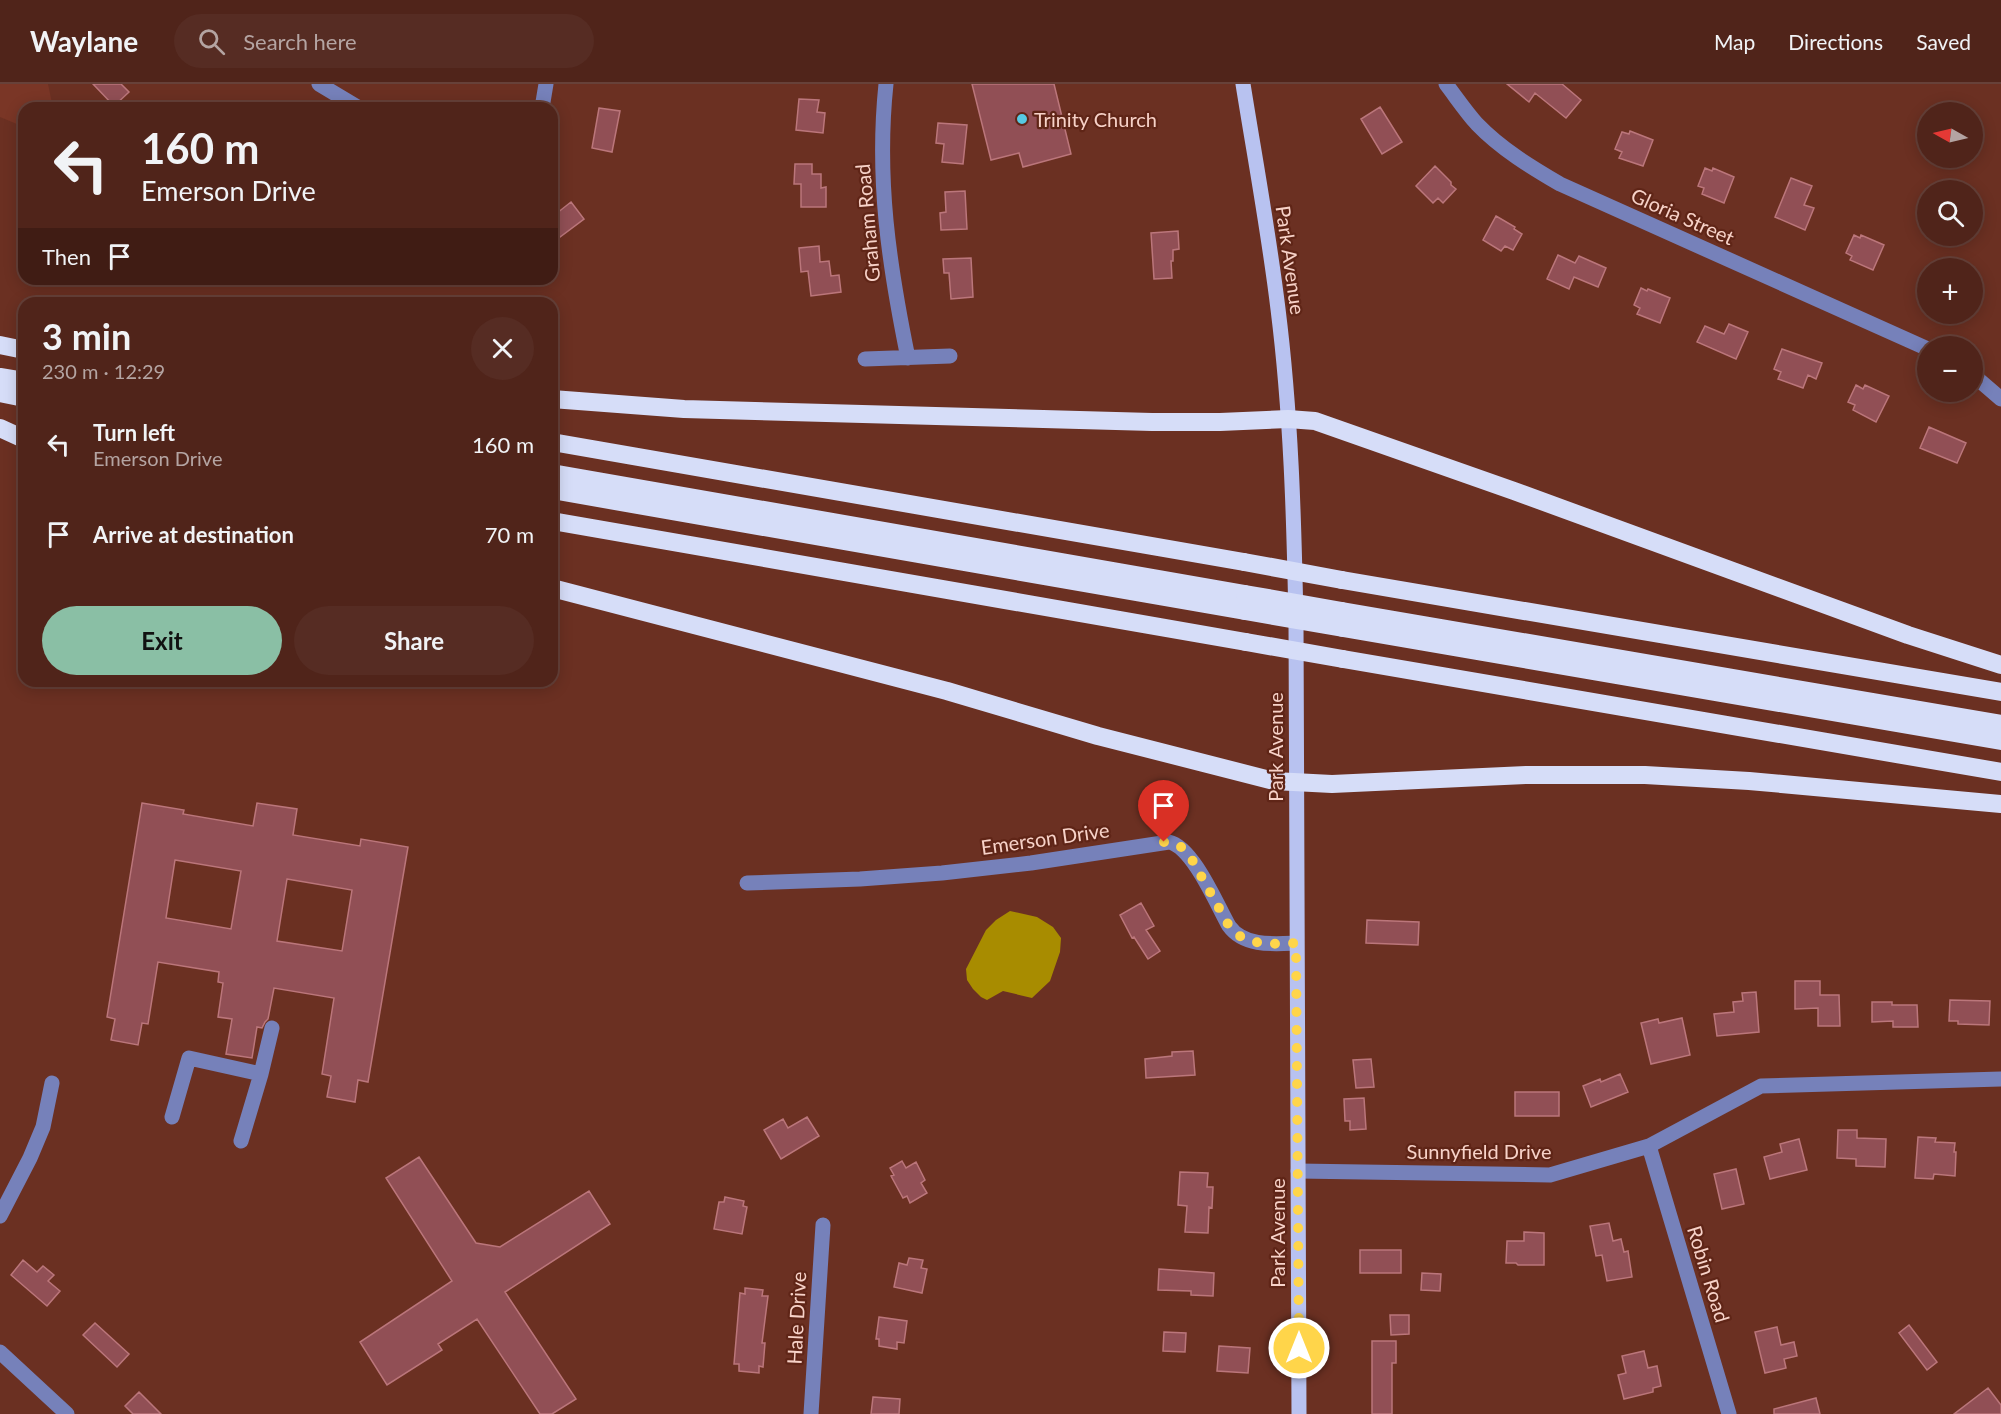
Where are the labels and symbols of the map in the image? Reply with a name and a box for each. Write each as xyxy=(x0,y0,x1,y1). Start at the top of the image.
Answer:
north arrow xyxy=(1917,102,1983,168)
place label: Trinity Church xyxy=(1034,107,1157,131)
marker: Trinity Church xyxy=(1015,112,1029,126)
street label: Graham Road xyxy=(850,163,884,283)
street label: Gloria Street xyxy=(1628,183,1738,249)
street label: Park Avenue xyxy=(1271,204,1311,316)
street label: Park Avenue xyxy=(1263,692,1287,802)
pin xyxy=(1138,780,1189,842)
street label: Emerson Drive xyxy=(979,817,1111,859)
street label: Sunnyfield Drive xyxy=(1407,1139,1551,1163)
street label: Park Avenue xyxy=(1265,1178,1289,1288)
street label: Robin Road xyxy=(1683,1223,1735,1325)
street label: Hale Drive xyxy=(782,1271,810,1365)
position arrow xyxy=(1267,1316,1331,1380)

